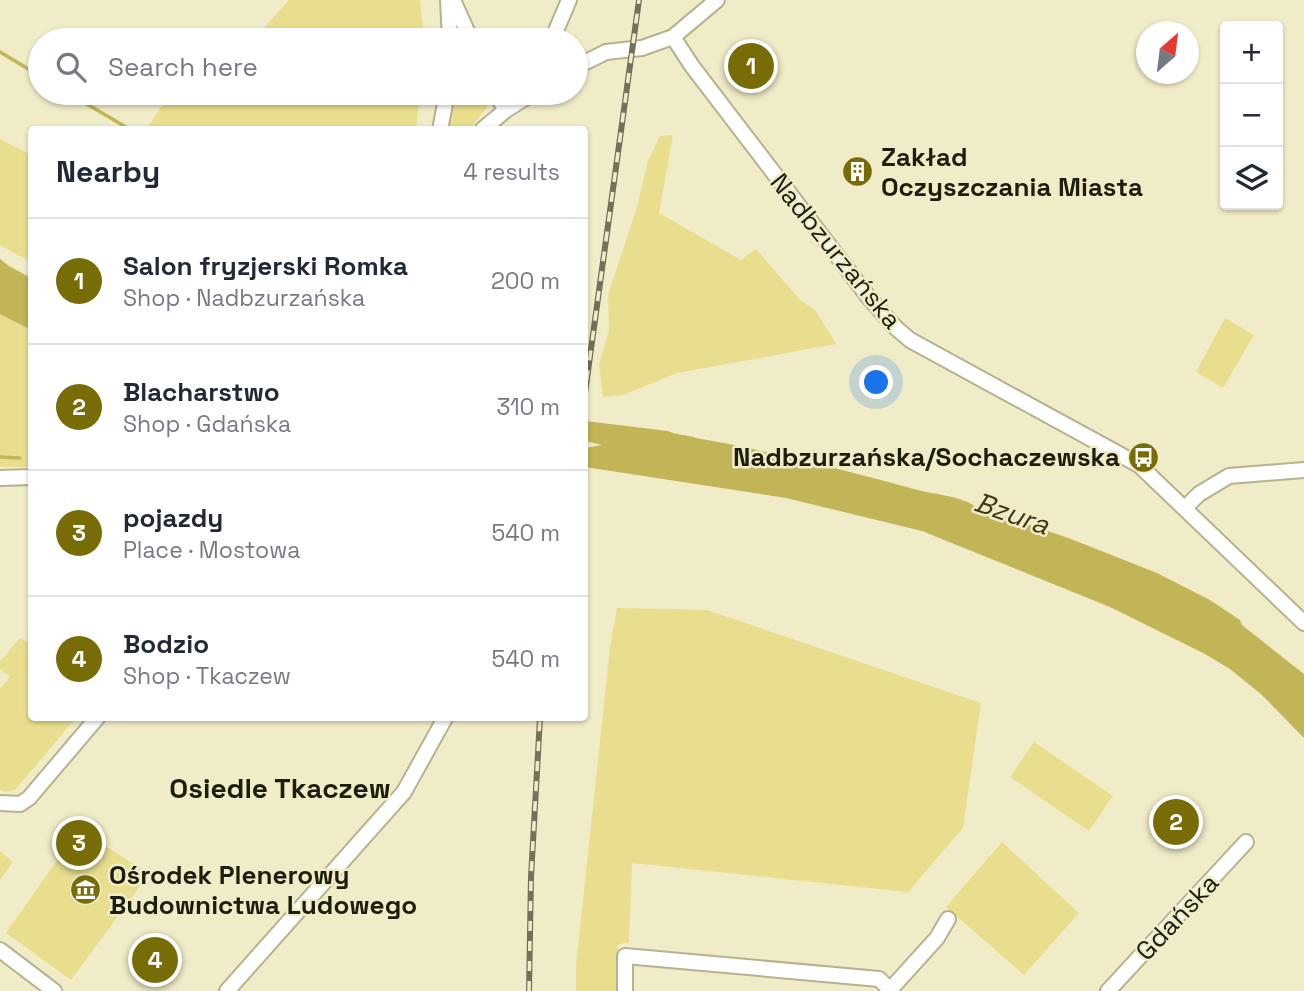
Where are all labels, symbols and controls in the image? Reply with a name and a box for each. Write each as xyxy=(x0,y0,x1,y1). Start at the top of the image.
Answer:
north arrow xyxy=(1136,21,1199,84)
map controls xyxy=(1220,21,1283,210)
button: + xyxy=(1220,21,1283,84)
search box xyxy=(28,28,588,105)
pin: 1 xyxy=(728,40,774,92)
icon: search xyxy=(52,48,90,86)
text: Search here xyxy=(108,50,258,84)
button: − xyxy=(1220,84,1283,147)
place label: Zakład Oczyszczania Miasta xyxy=(881,140,1143,204)
button: layers xyxy=(1220,147,1283,210)
text: Nearby xyxy=(56,152,160,191)
building icon: Zakład Oczyszczania Miasta xyxy=(841,155,875,189)
text: 4 results xyxy=(463,157,560,187)
street label: Nadbzurzańska xyxy=(763,166,909,336)
text: Salon fryzjerski Romka xyxy=(123,249,408,283)
text: 1 xyxy=(74,266,84,296)
text: 200 m xyxy=(491,266,560,296)
text: Shop · Nadbzurzańska xyxy=(123,283,365,313)
your location xyxy=(859,365,893,399)
text: Blacharstwo xyxy=(123,375,280,409)
text: 2 xyxy=(72,392,86,422)
text: 310 m xyxy=(496,392,560,422)
text: Shop · Gdańska xyxy=(123,409,291,439)
place label: Nadbzurzańska/Sochaczewska xyxy=(733,440,1120,474)
bus stop icon: Nadbzurzańska/Sochaczewska xyxy=(1126,440,1160,474)
water label: Bzura xyxy=(970,484,1055,543)
text: pojazdy xyxy=(123,501,223,535)
text: 3 xyxy=(72,518,86,548)
text: 540 m xyxy=(491,518,560,548)
text: Place · Mostowa xyxy=(123,535,300,565)
text: Bodzio xyxy=(123,627,209,661)
text: 4 xyxy=(72,644,86,674)
text: 540 m xyxy=(491,644,560,674)
text: Shop · Tkaczew xyxy=(123,661,291,691)
district label: Osiedle Tkaczew xyxy=(169,770,391,806)
pin: 2 xyxy=(1153,796,1199,848)
pin: 3 xyxy=(56,817,102,869)
place label: Ośrodek Plenerowy Budownictwa Ludowego xyxy=(109,858,417,922)
street label: Gdańska xyxy=(1128,866,1226,968)
museum icon: Ośrodek Plenerowy Budownictwa Ludowego xyxy=(69,873,103,907)
pin: 4 xyxy=(132,934,178,986)

